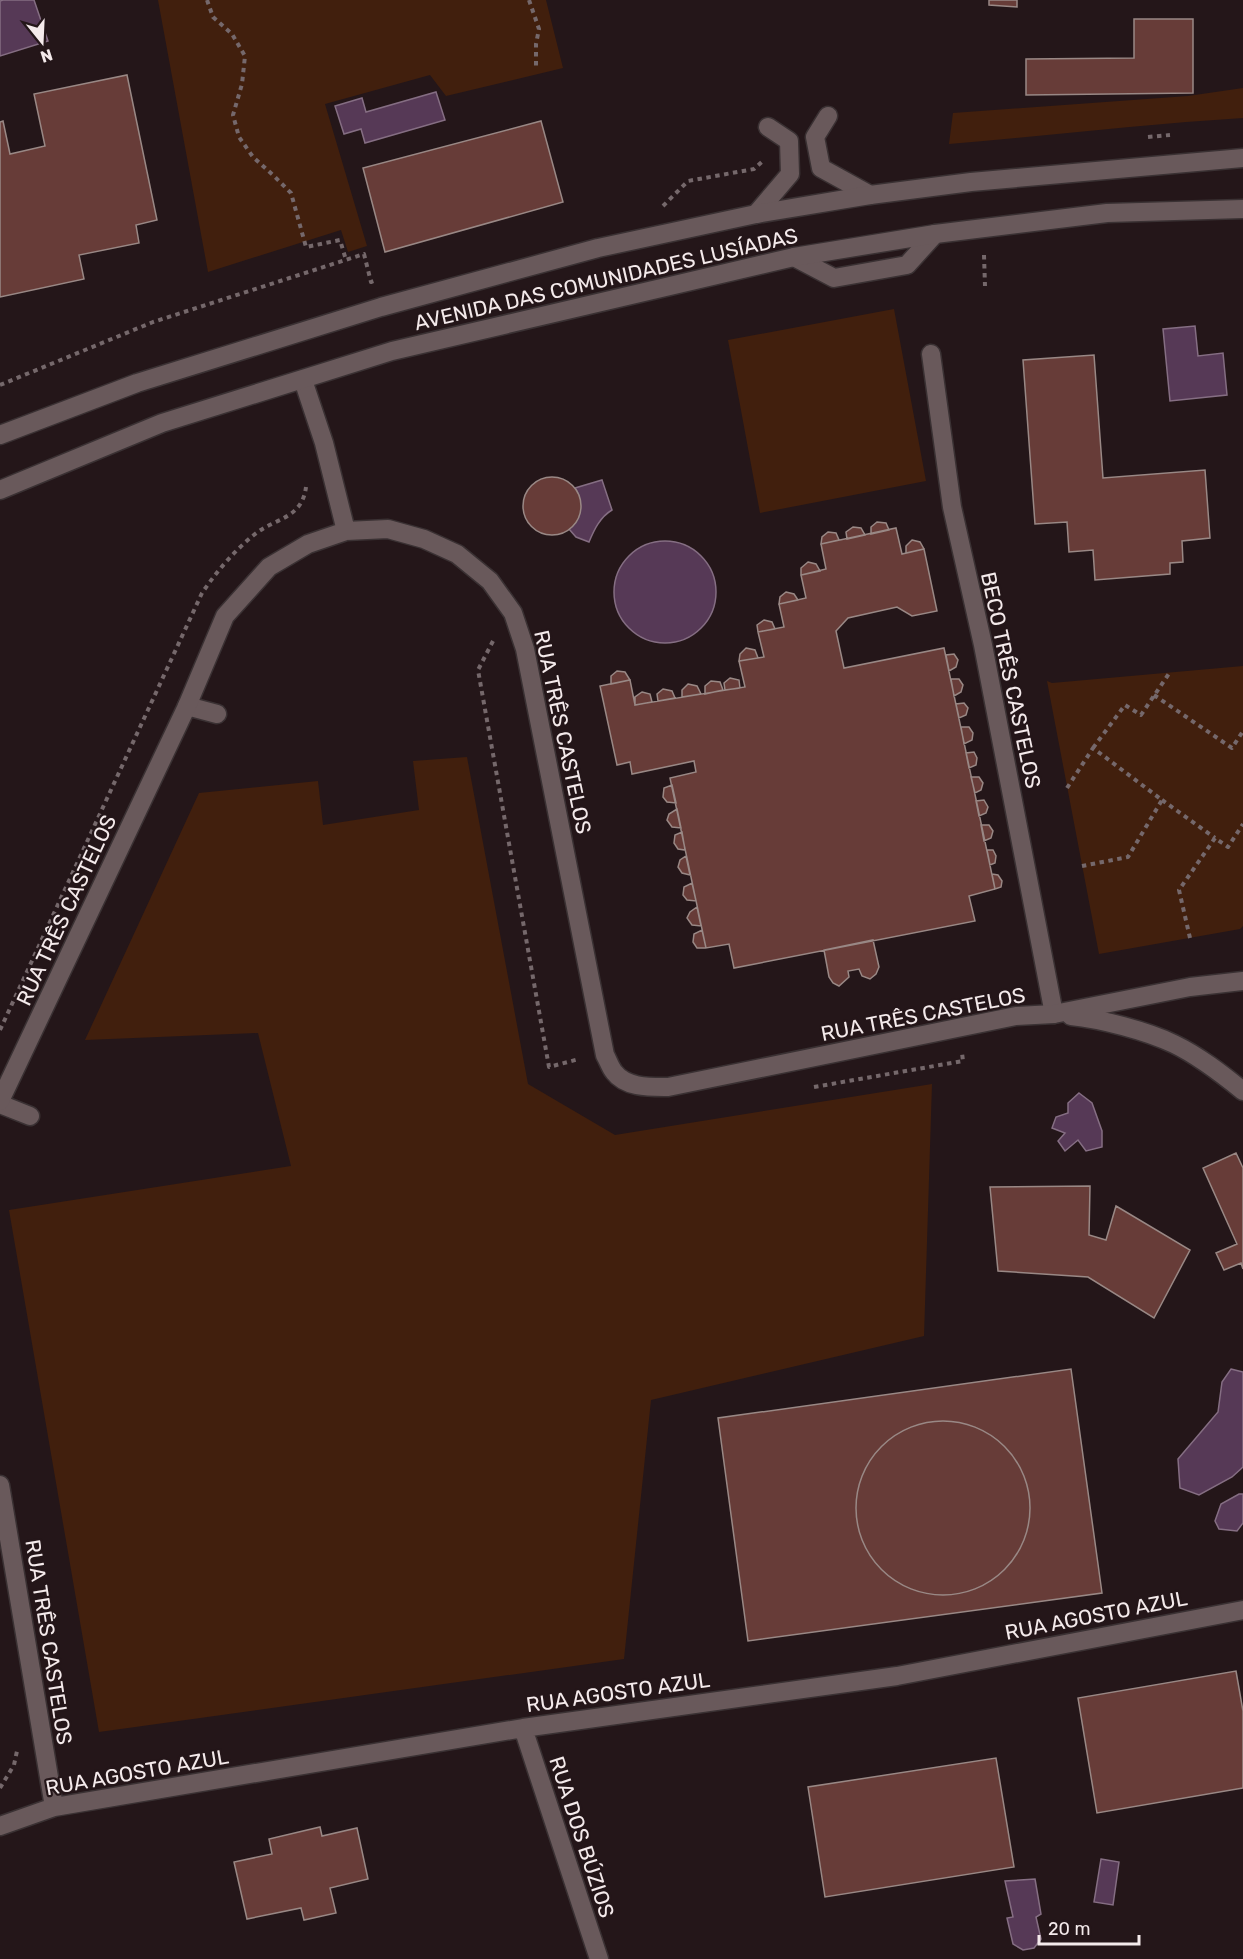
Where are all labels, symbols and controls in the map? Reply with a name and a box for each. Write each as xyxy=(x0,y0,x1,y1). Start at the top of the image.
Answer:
north arrow xyxy=(12,12,72,72)
text: N xyxy=(38,45,55,67)
street label: AVENIDA DAS COMUNIDADES LUSÍADAS xyxy=(412,223,800,335)
street label: BECO TRÊS CASTELOS xyxy=(976,569,1046,791)
street label: RUA TRÊS CASTELOS xyxy=(529,628,597,836)
street label: RUA TRÊS CASTELOS xyxy=(11,811,121,1009)
street label: RUA TRÊS CASTELOS xyxy=(819,982,1027,1046)
street label: RUA TRÊS CASTELOS xyxy=(20,1538,78,1746)
street label: RUA AGOSTO AZUL xyxy=(1003,1585,1190,1645)
street label: RUA AGOSTO AZUL xyxy=(524,1667,712,1717)
street label: RUA AGOSTO AZUL xyxy=(44,1744,231,1800)
street label: RUA DOS BÚZIOS xyxy=(544,1753,620,1921)
scale bar xyxy=(1039,1908,1140,1946)
text: 20 m xyxy=(1048,1918,1090,1940)

